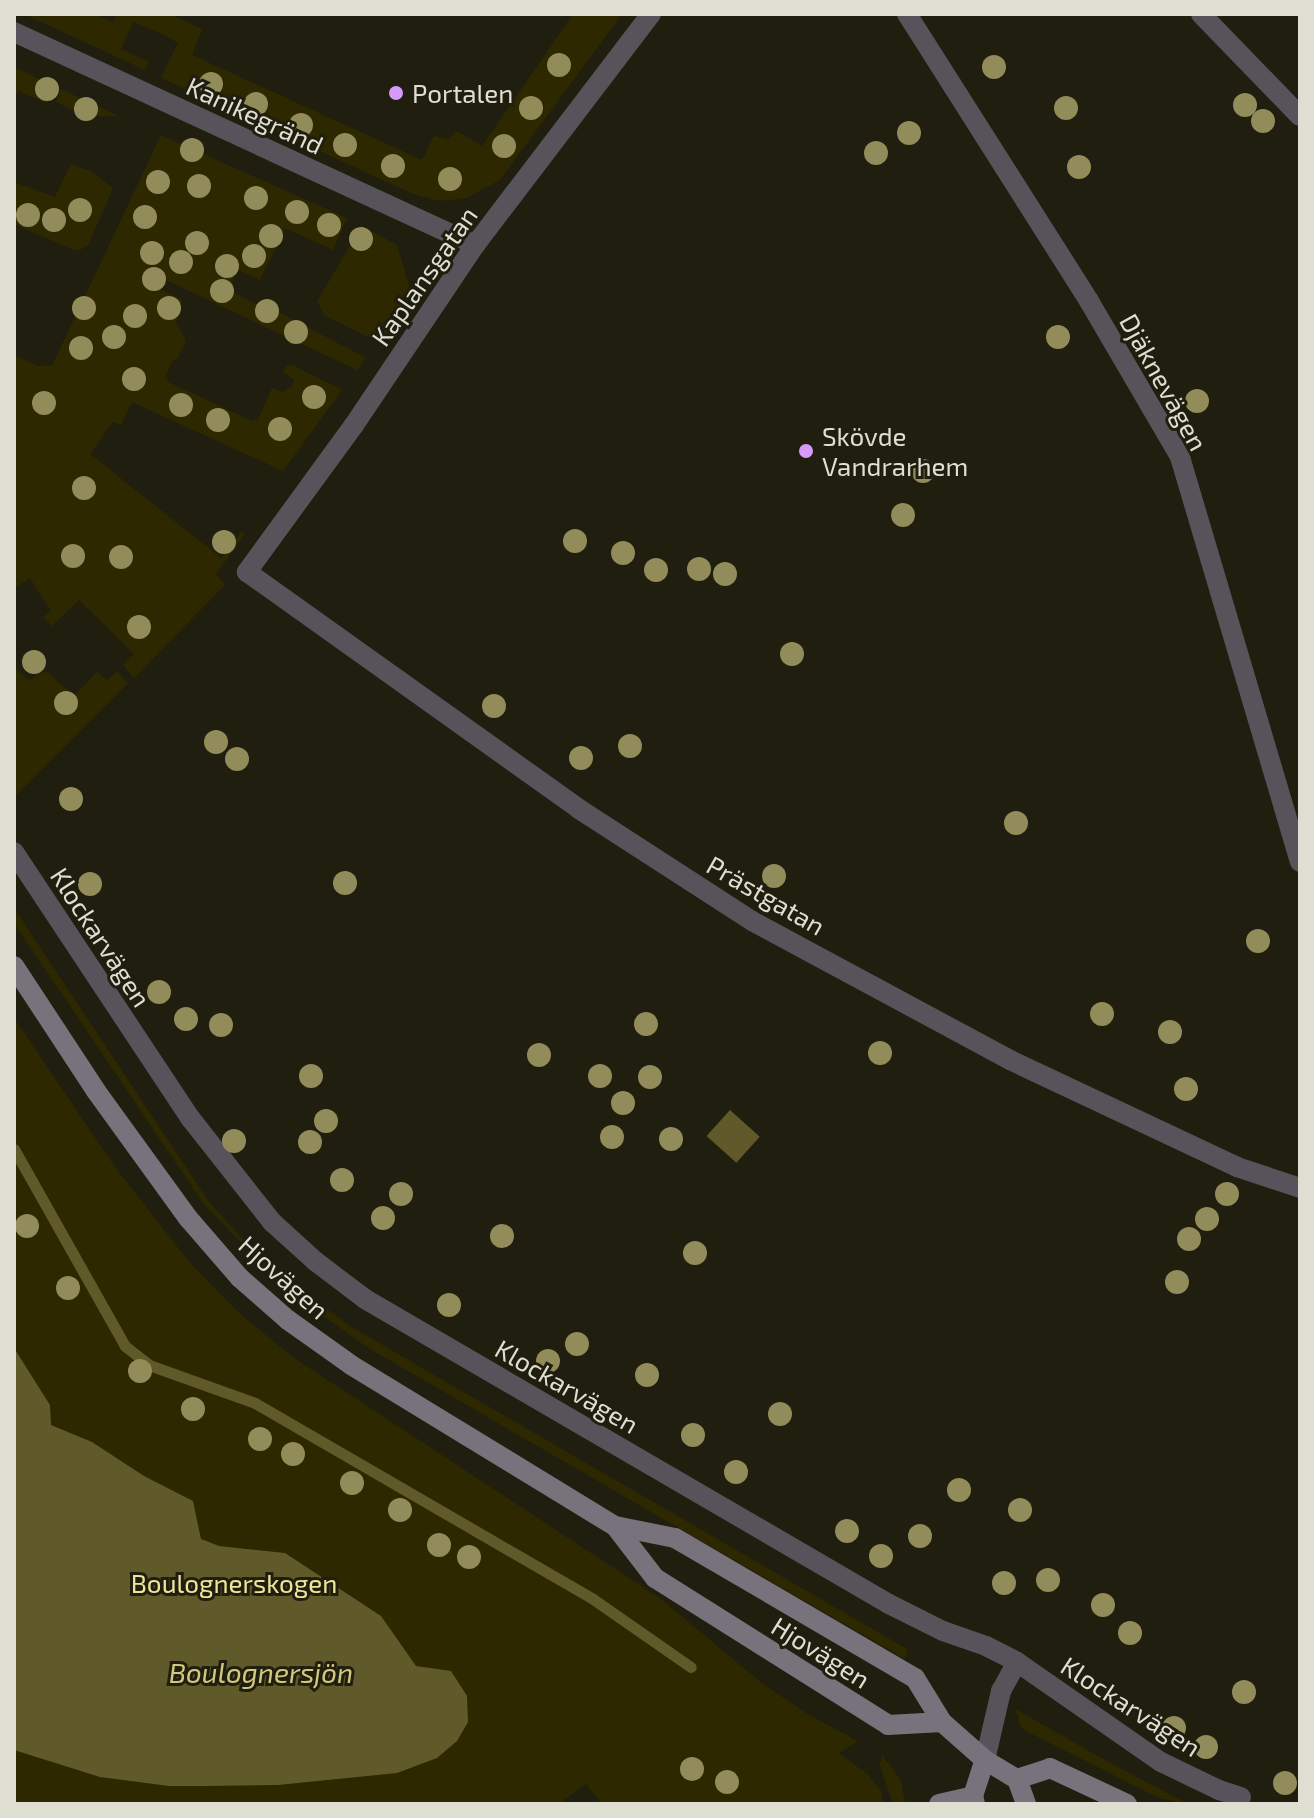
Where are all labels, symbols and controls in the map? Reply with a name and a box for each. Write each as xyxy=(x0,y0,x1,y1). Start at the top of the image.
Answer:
street label: Kanikegränd xyxy=(182,70,328,160)
place label: Portalen xyxy=(412,77,513,109)
marker: Portalen xyxy=(387,84,405,102)
street label: Kaplansgatan xyxy=(364,200,484,352)
street label: Djäknevägen xyxy=(1114,308,1214,456)
place label: Skövde Vandrarhem xyxy=(822,420,968,482)
marker: Skövde Vandrarhem xyxy=(797,442,815,460)
street label: Prästgatan xyxy=(701,849,831,941)
street label: Klockarvägen xyxy=(44,861,158,1013)
street label: Hjovägen xyxy=(233,1229,335,1325)
street label: Klockarvägen xyxy=(490,1333,644,1439)
park label: Boulognerskogen xyxy=(131,1567,337,1599)
street label: Hjovägen xyxy=(766,1610,876,1694)
street label: Klockarvägen xyxy=(1055,1649,1207,1763)
water label: Boulognersjön xyxy=(169,1655,353,1689)

